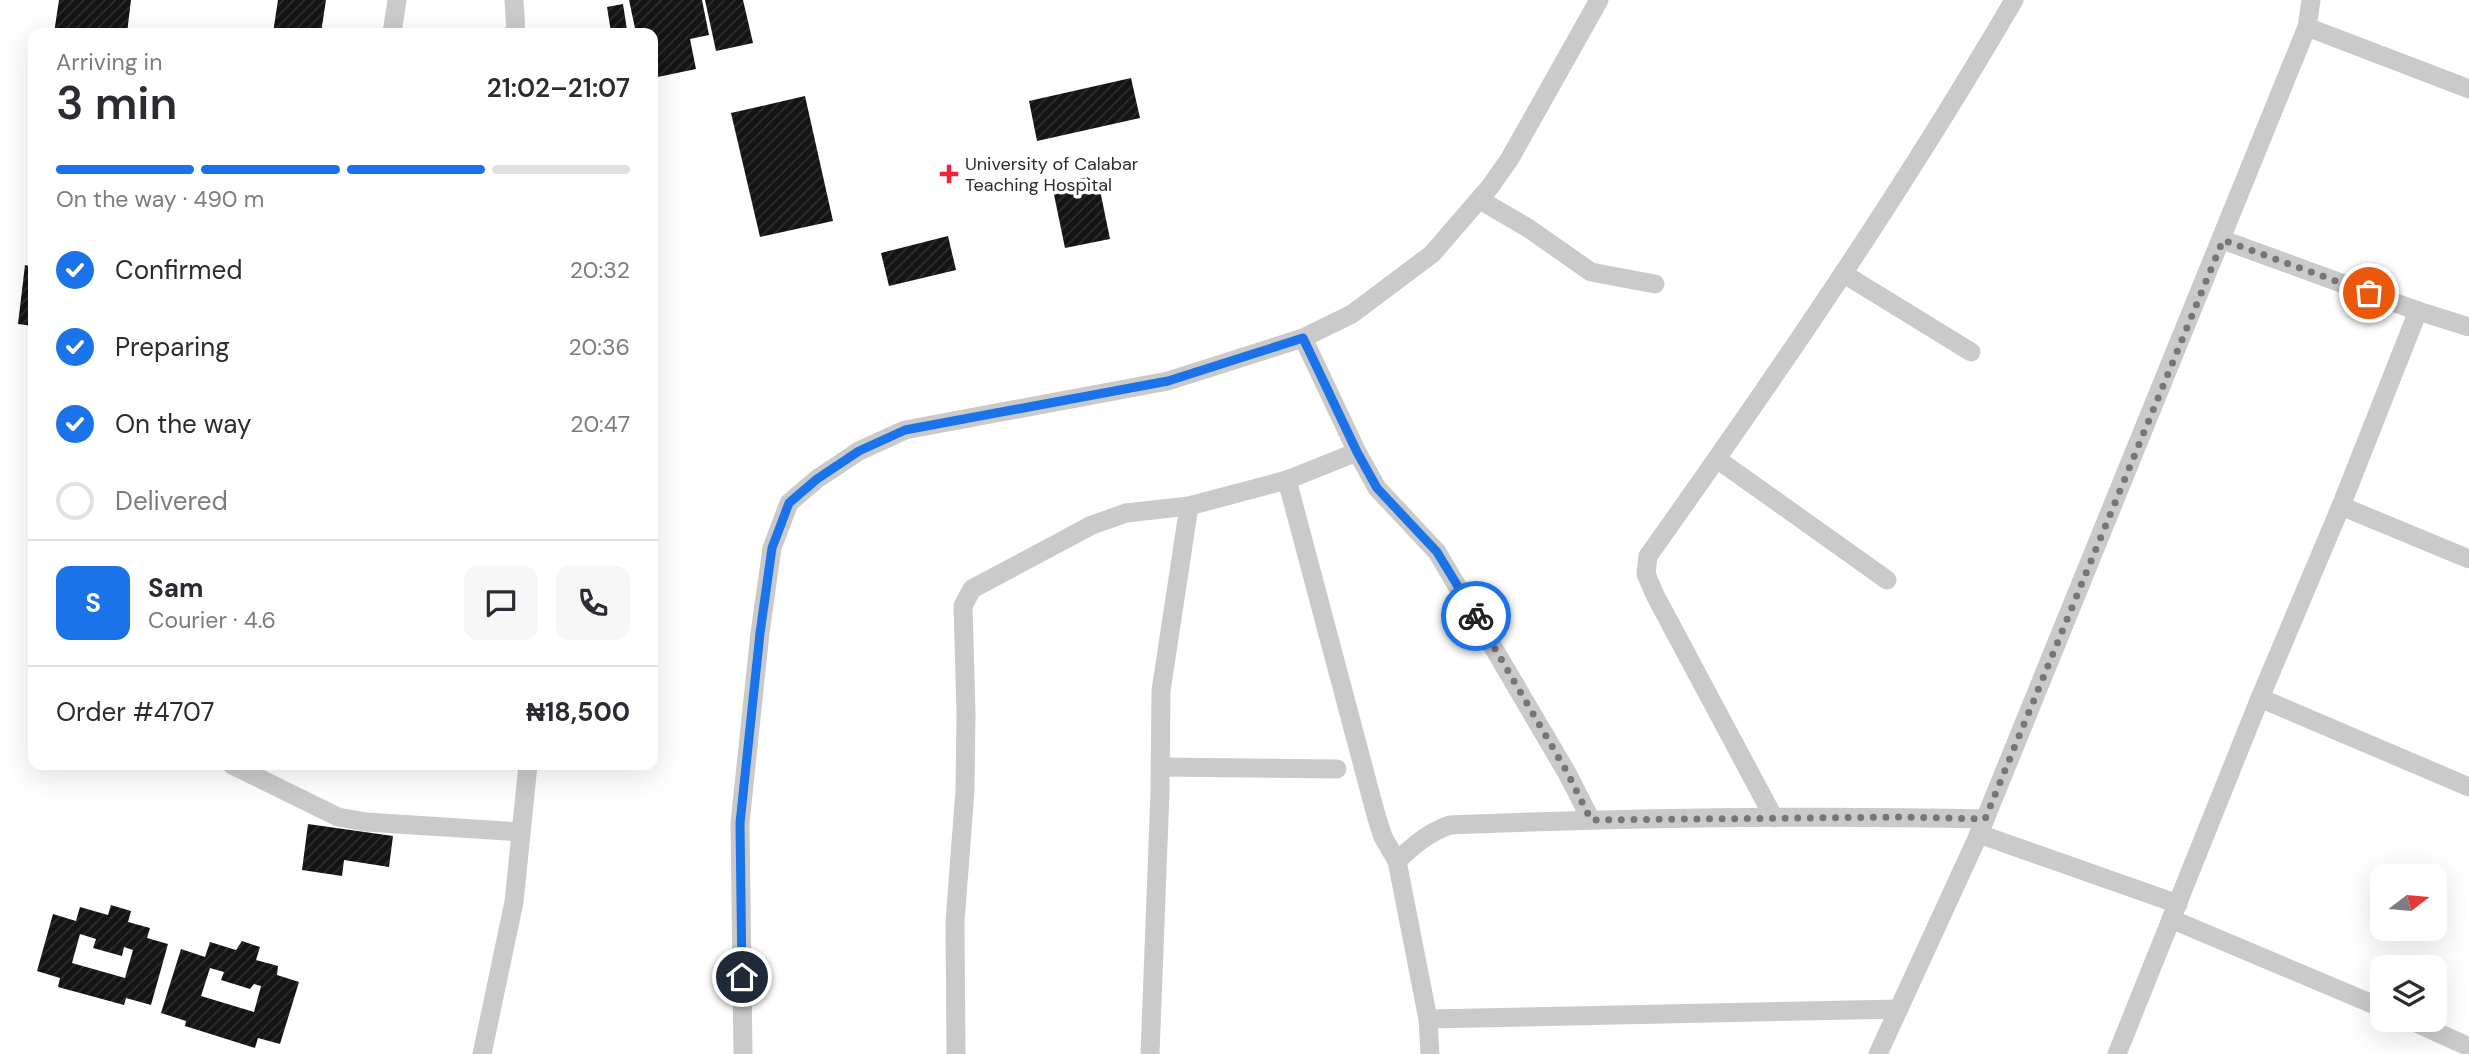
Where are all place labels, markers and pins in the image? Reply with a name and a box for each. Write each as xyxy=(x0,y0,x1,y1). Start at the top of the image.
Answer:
place label: University of Calabar Teaching Hospital xyxy=(965,152,1139,197)
marker: University of Calabar Teaching Hospital xyxy=(939,164,959,184)
pin xyxy=(2339,263,2399,323)
pin xyxy=(712,947,772,1007)

